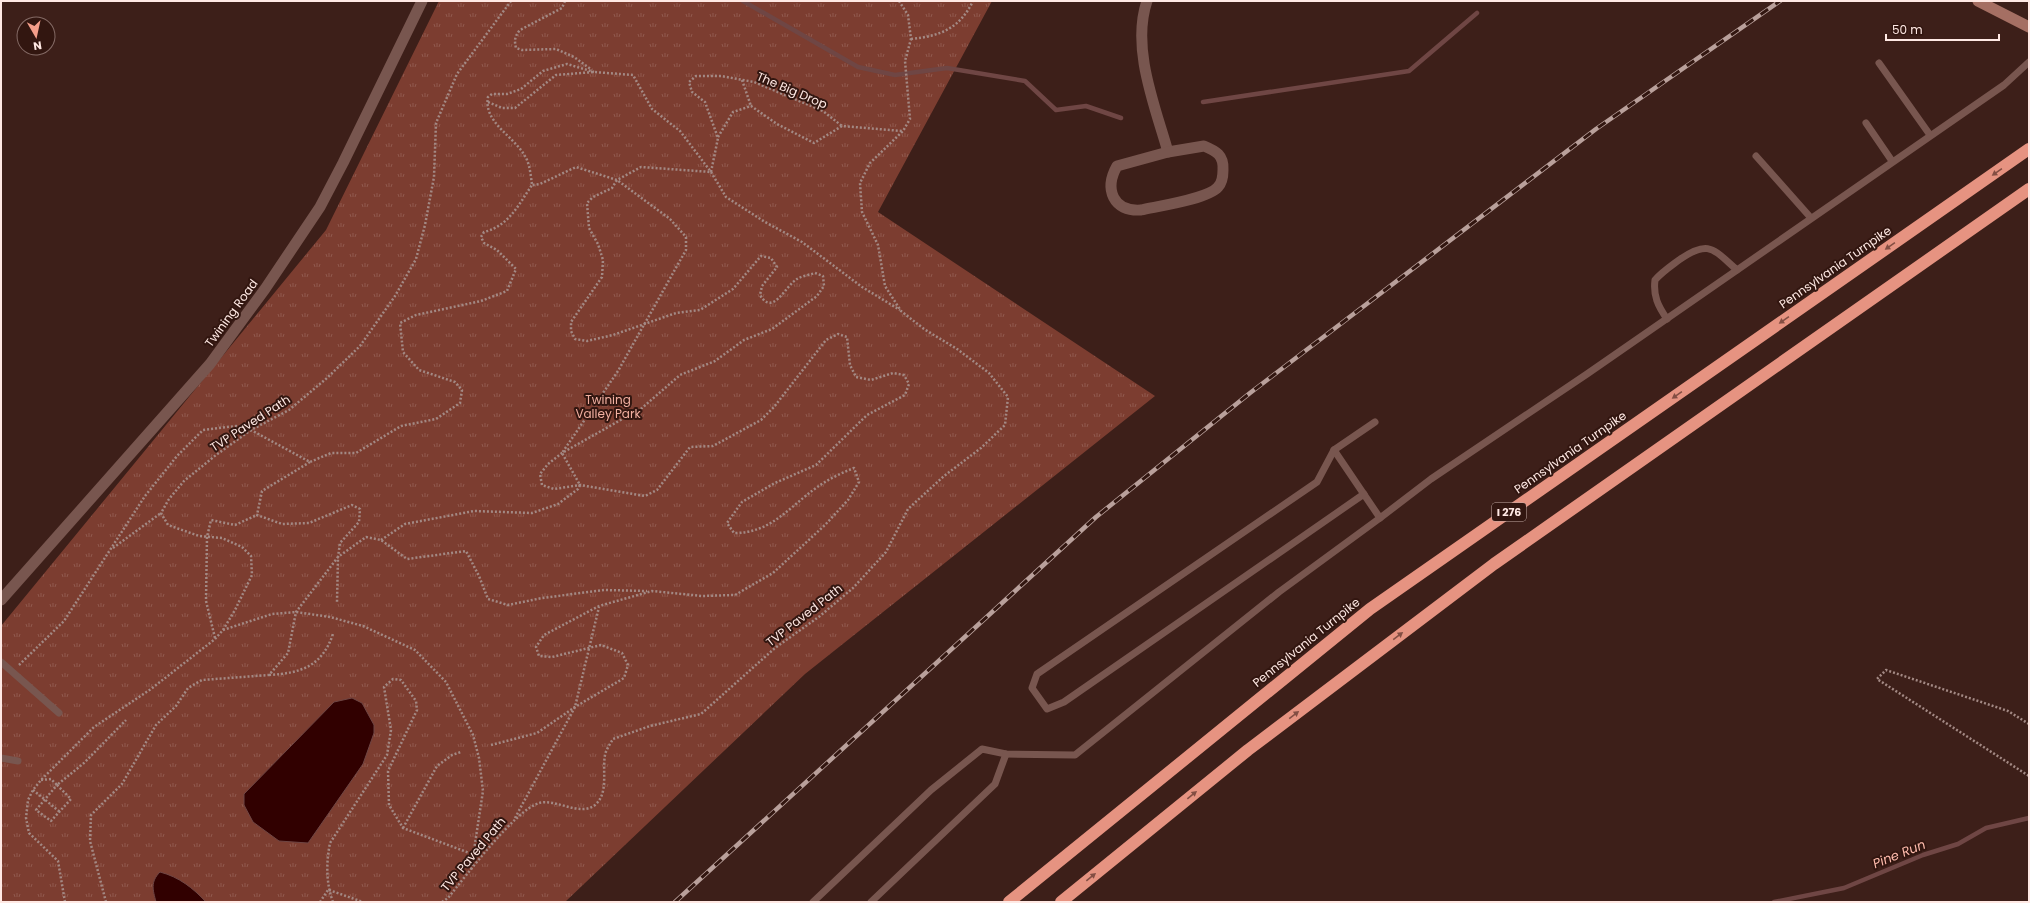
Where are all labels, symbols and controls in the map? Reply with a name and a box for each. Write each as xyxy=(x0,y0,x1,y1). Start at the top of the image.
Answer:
north arrow xyxy=(16,16,56,56)
scale bar xyxy=(1886,16,1999,42)
text: 50 m xyxy=(1892,21,1923,38)
text: N xyxy=(32,37,43,54)
street label: The Big Drop xyxy=(754,67,830,113)
one-way arrow xyxy=(1992,168,2002,176)
street label: Pennsylvania Turnpike xyxy=(1775,222,1895,312)
one-way arrow xyxy=(1885,242,1896,250)
street label: Twining Road xyxy=(201,276,261,350)
one-way arrow xyxy=(1778,316,1789,324)
street label: TVP Paved Path xyxy=(207,391,293,455)
park label: Twining Valley Park xyxy=(575,391,641,422)
one-way arrow xyxy=(1672,391,1682,399)
street label: Pennsylvania Turnpike xyxy=(1510,407,1630,497)
road number: I 276 xyxy=(1492,503,1526,521)
street label: TVP Paved Path xyxy=(762,580,846,650)
street label: Pennsylvania Turnpike xyxy=(1249,593,1363,691)
one-way arrow xyxy=(1393,633,1403,641)
one-way arrow xyxy=(1289,711,1300,719)
one-way arrow xyxy=(1187,791,1198,800)
street label: TVP Paved Path xyxy=(437,813,509,895)
water label: Pine Run xyxy=(1870,835,1928,873)
one-way arrow xyxy=(1086,873,1097,882)

